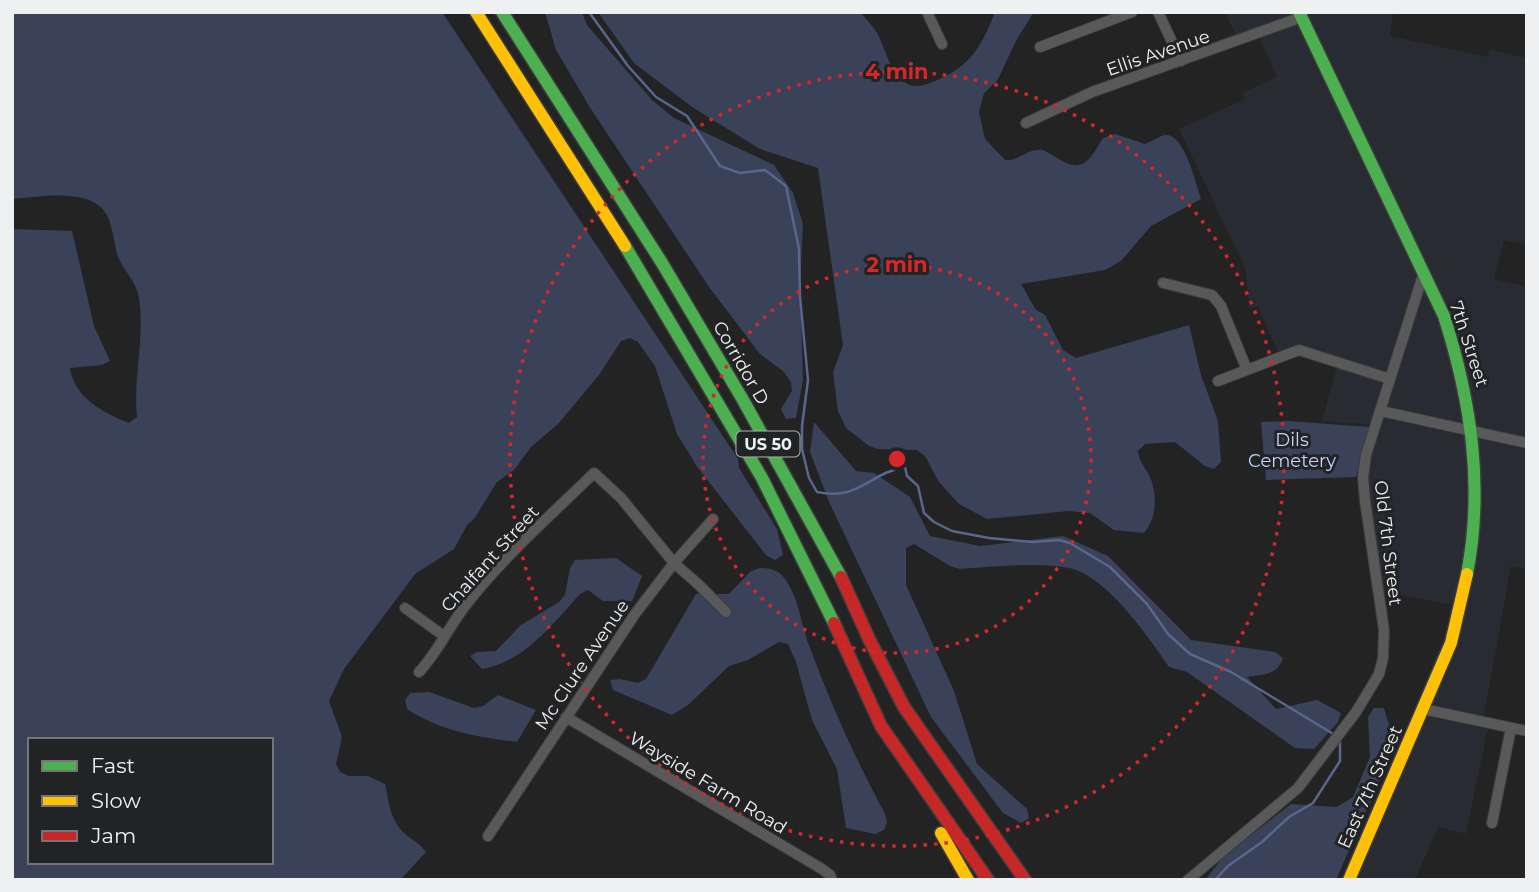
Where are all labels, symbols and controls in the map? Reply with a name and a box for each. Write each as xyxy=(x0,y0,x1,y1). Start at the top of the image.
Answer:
street label: Ellis Avenue xyxy=(1103,25,1213,81)
text: 4 min xyxy=(865,59,929,84)
text: 2 min xyxy=(866,252,928,277)
street label: 7th Street xyxy=(1445,298,1493,390)
street label: Corridor D xyxy=(708,317,774,409)
park label: Dils Cemetery xyxy=(1248,429,1336,472)
road number: US 50 xyxy=(736,432,800,457)
centre of rings xyxy=(885,447,909,471)
street label: Old 7th Street xyxy=(1369,479,1407,607)
street label: Chalfant Street xyxy=(436,501,544,617)
street label: Mc Clure Avenue xyxy=(530,596,634,734)
street label: East 7th Street xyxy=(1333,722,1407,852)
street label: Wayside Farm Road xyxy=(625,727,791,839)
legend xyxy=(28,738,273,864)
text: Fast xyxy=(91,753,135,778)
text: Slow xyxy=(91,788,141,813)
text: Jam xyxy=(90,823,136,848)

